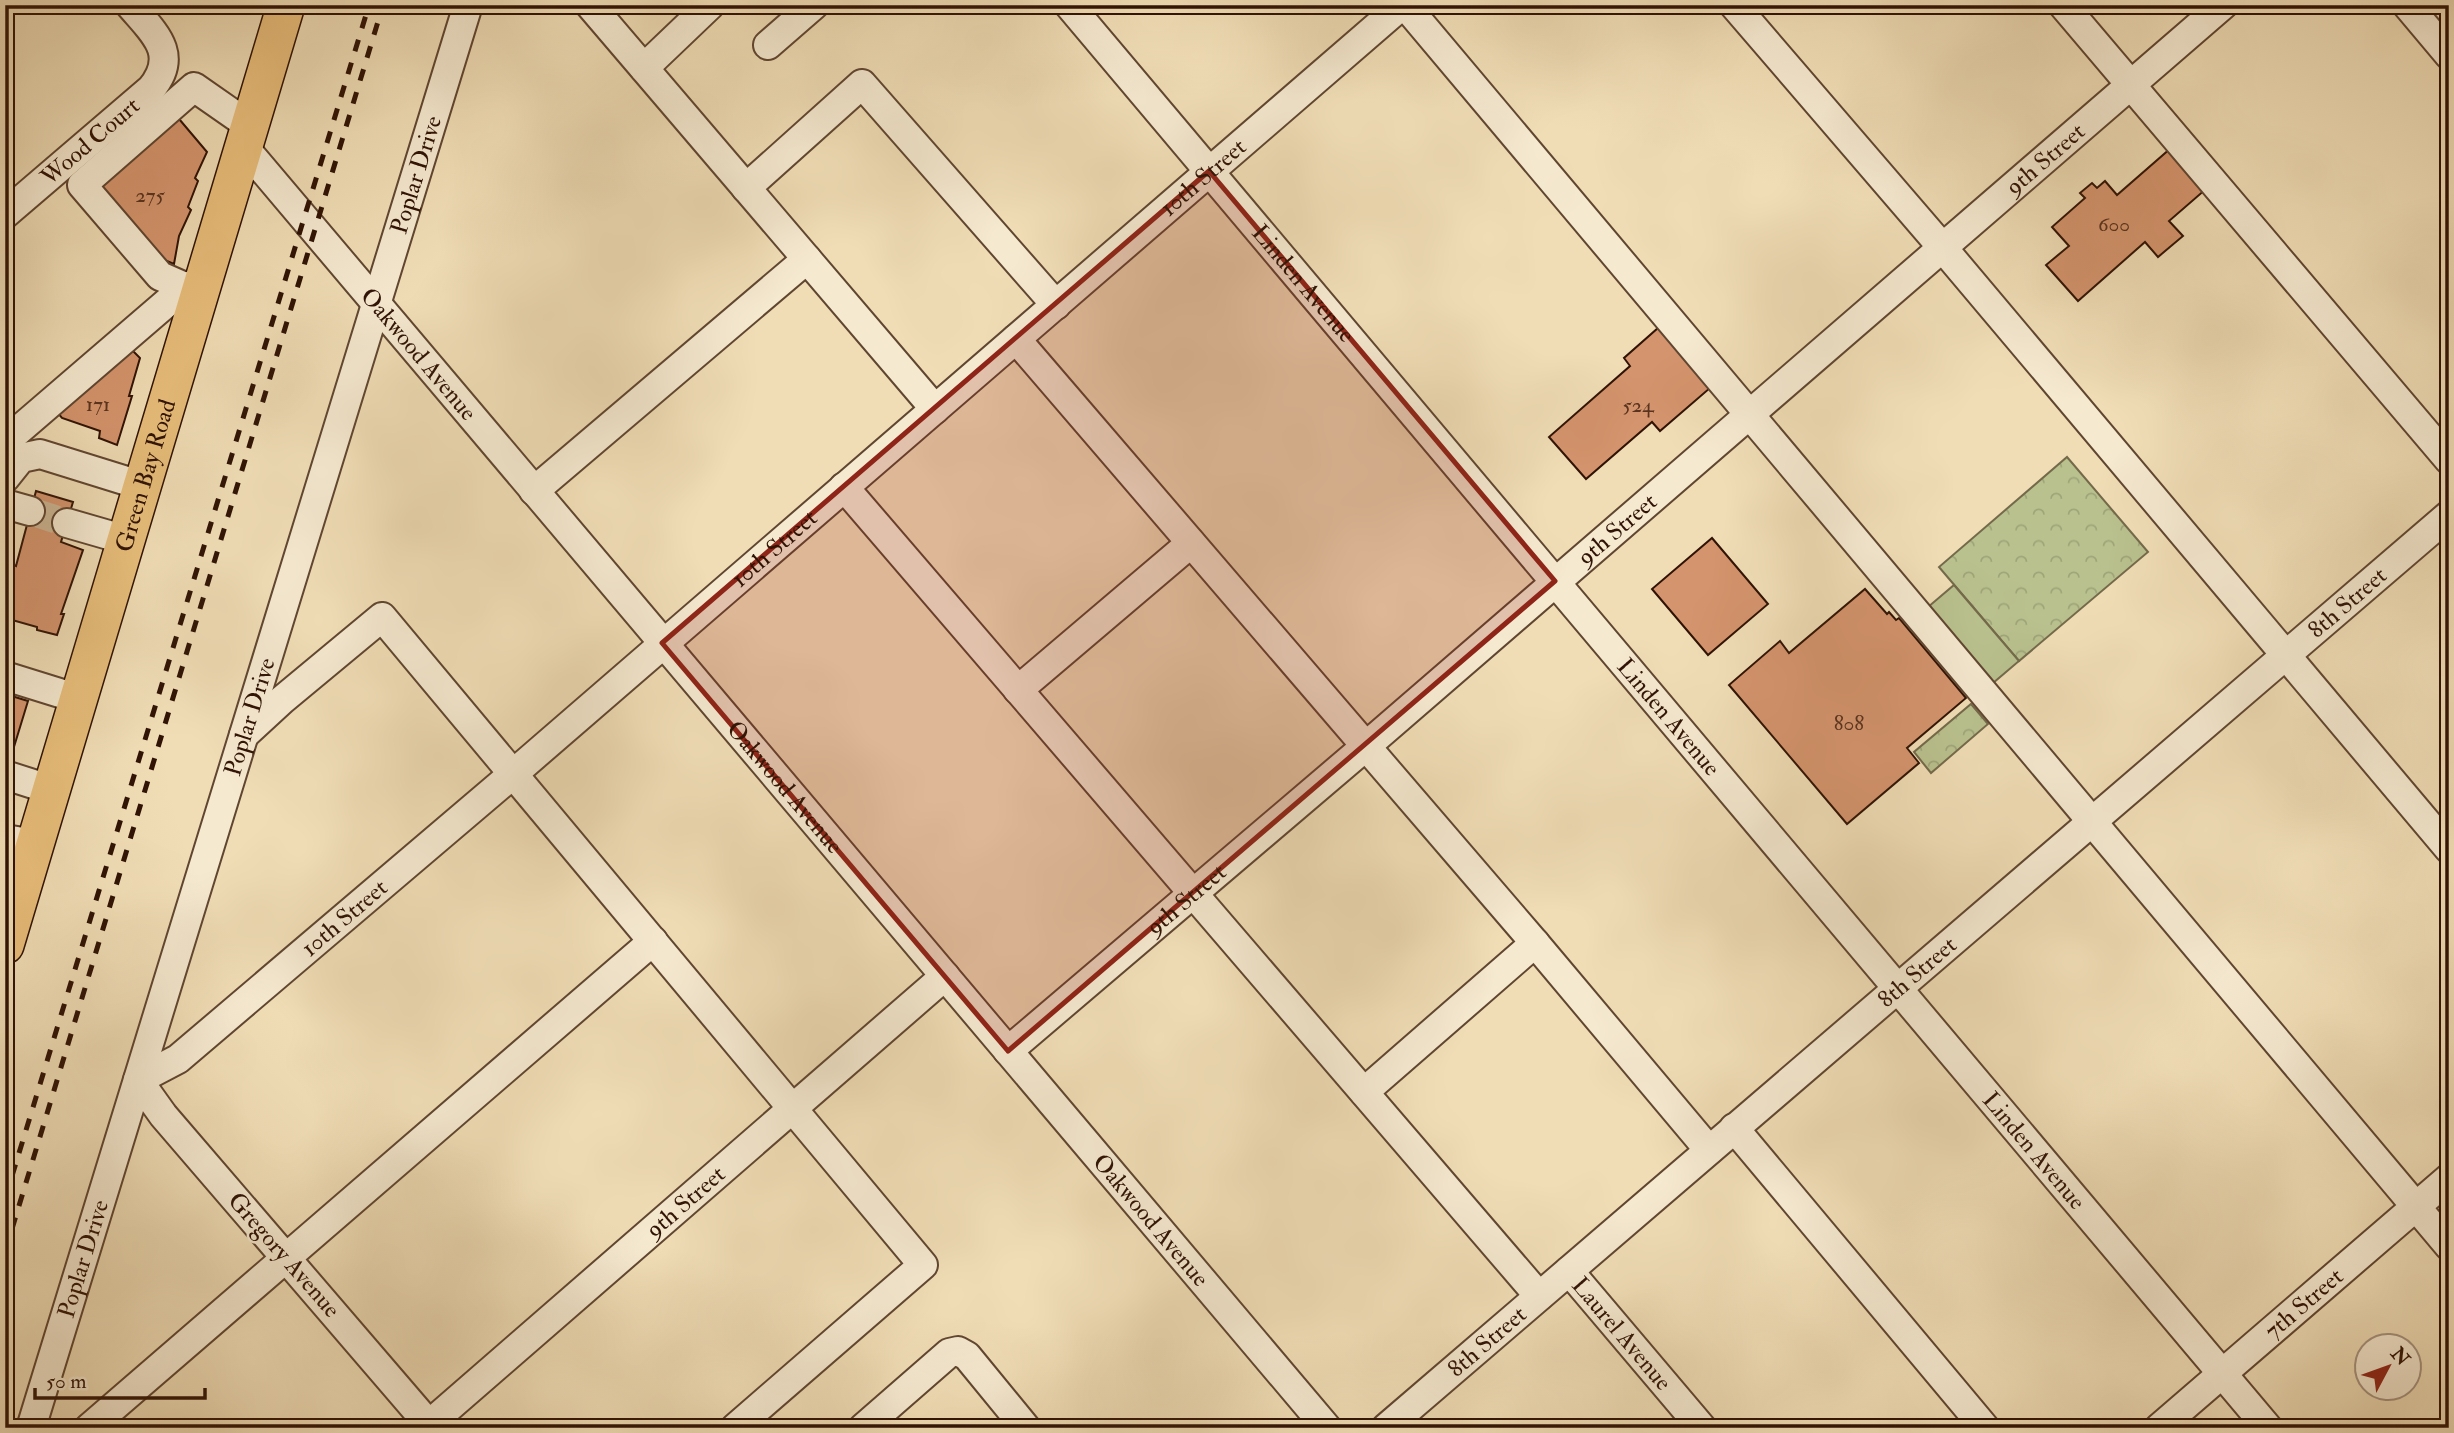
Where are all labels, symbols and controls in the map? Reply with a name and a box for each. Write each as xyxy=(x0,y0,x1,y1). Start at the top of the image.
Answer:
street label: Wood Court xyxy=(33,90,146,193)
street label: Poplar Drive xyxy=(383,112,449,238)
street label: 9th Street xyxy=(1997,116,2092,203)
street label: 10th Street xyxy=(1153,131,1253,223)
house number: 275 xyxy=(135,182,165,209)
house number: 600 xyxy=(2098,211,2130,238)
street label: Linden Avenue xyxy=(1245,218,1362,349)
street label: Oakwood Avenue xyxy=(354,281,484,427)
house number: 171 xyxy=(86,391,110,418)
house number: 524 xyxy=(1622,392,1655,419)
street label: Green Bay Road xyxy=(108,395,183,556)
street label: 9th Street xyxy=(1569,486,1663,573)
street label: 10th Street xyxy=(725,502,824,594)
street label: 8th Street xyxy=(2301,560,2393,645)
street label: Linden Avenue xyxy=(1610,652,1727,782)
street label: Poplar Drive xyxy=(217,654,282,780)
house number: 808 xyxy=(1834,710,1864,737)
street label: Oakwood Avenue xyxy=(720,714,850,860)
street label: 9th Street xyxy=(1138,856,1233,943)
street label: 10th Street xyxy=(294,872,394,963)
street label: 8th Street xyxy=(1871,929,1963,1014)
street label: Linden Avenue xyxy=(1976,1085,2093,1216)
street label: Oakwood Avenue xyxy=(1086,1147,1216,1293)
street label: 9th Street xyxy=(638,1158,732,1246)
street label: Gregory Avenue xyxy=(221,1186,347,1324)
street label: Poplar Drive xyxy=(50,1196,116,1322)
street label: 7th Street xyxy=(2258,1261,2350,1346)
street label: Laurel Avenue xyxy=(1565,1270,1679,1397)
street label: 8th Street xyxy=(1441,1299,1533,1384)
north arrow xyxy=(2352,1332,2422,1402)
text: N xyxy=(2385,1341,2415,1372)
scale bar xyxy=(35,1356,205,1400)
text: 50 m xyxy=(46,1368,87,1395)

